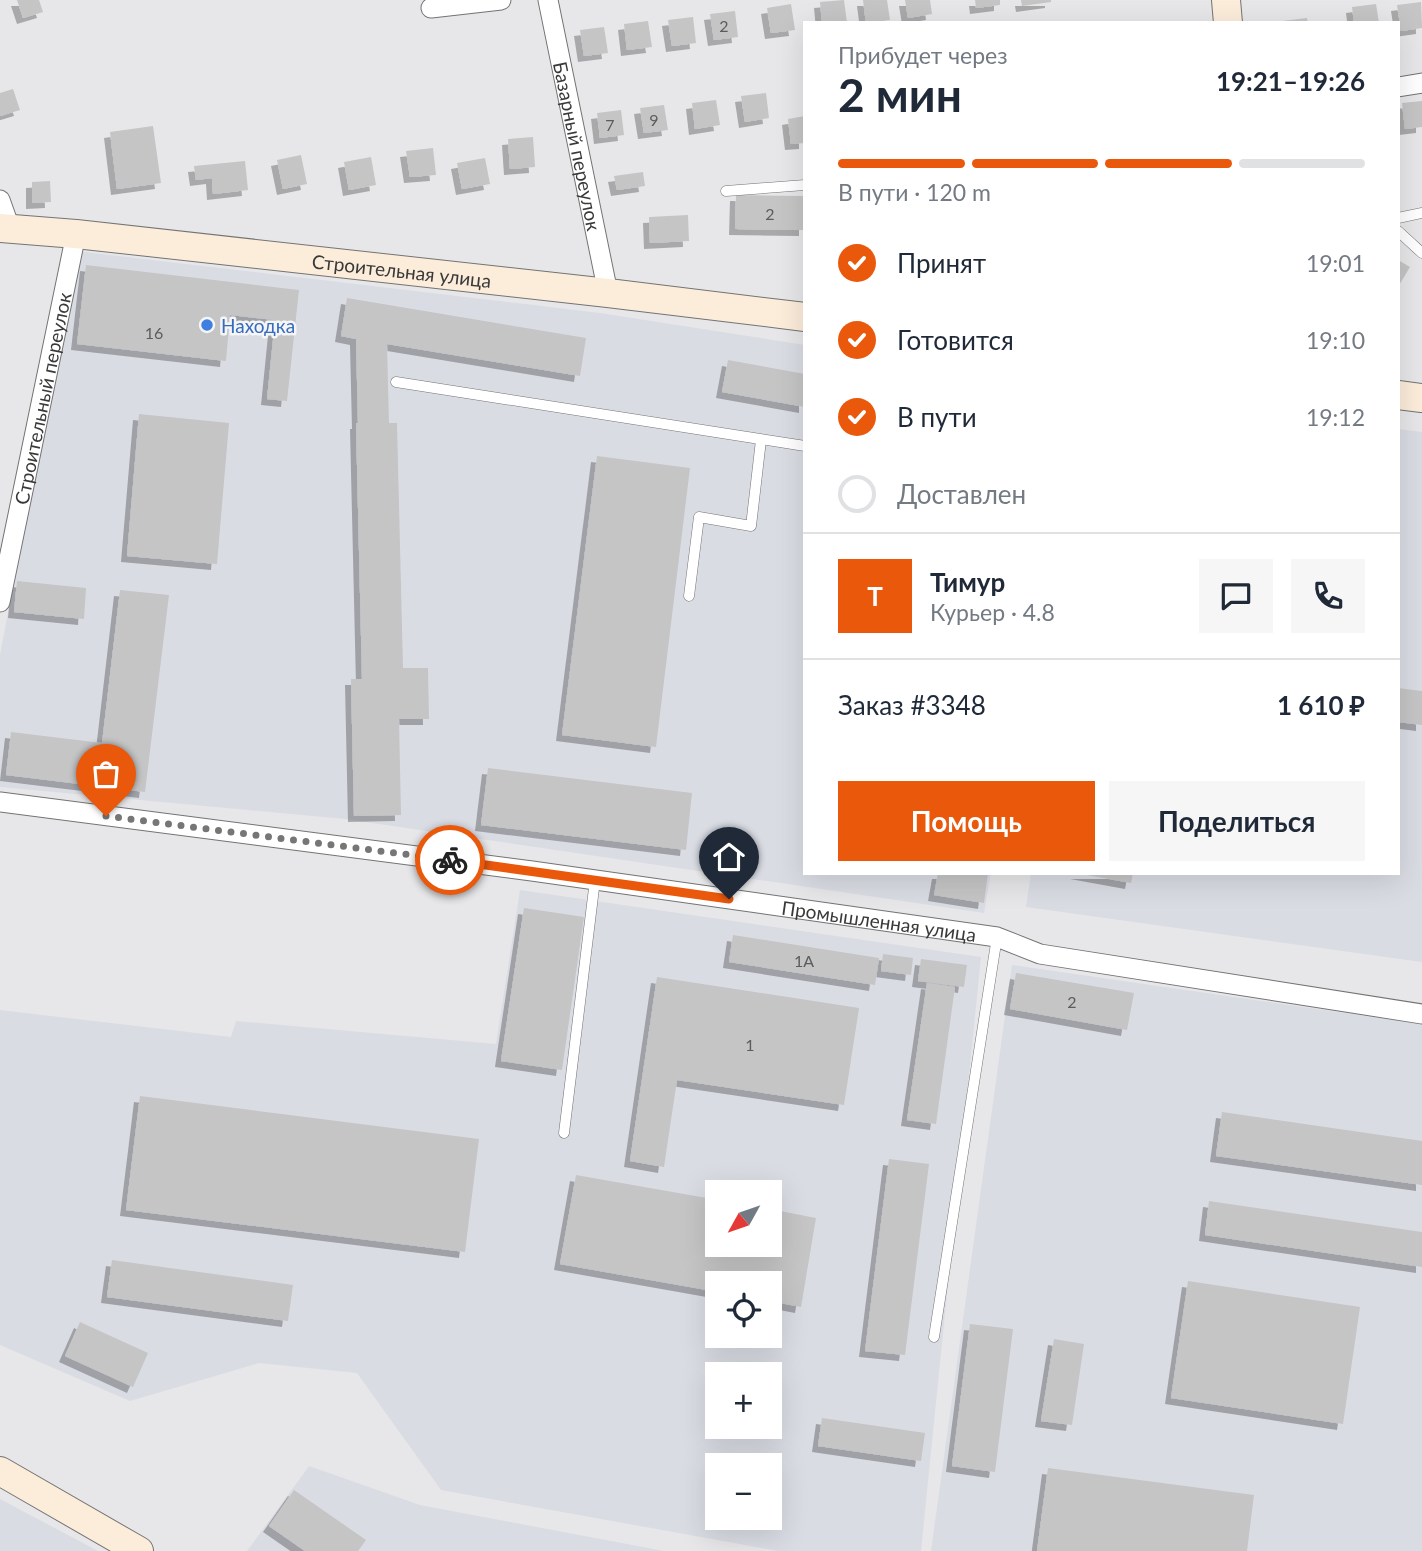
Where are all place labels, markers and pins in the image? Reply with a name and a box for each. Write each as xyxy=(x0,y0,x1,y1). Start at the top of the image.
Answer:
place label: Находка xyxy=(221,314,295,337)
marker: Находка xyxy=(199,317,215,333)
pin xyxy=(76,744,136,816)
pin xyxy=(699,827,759,899)

